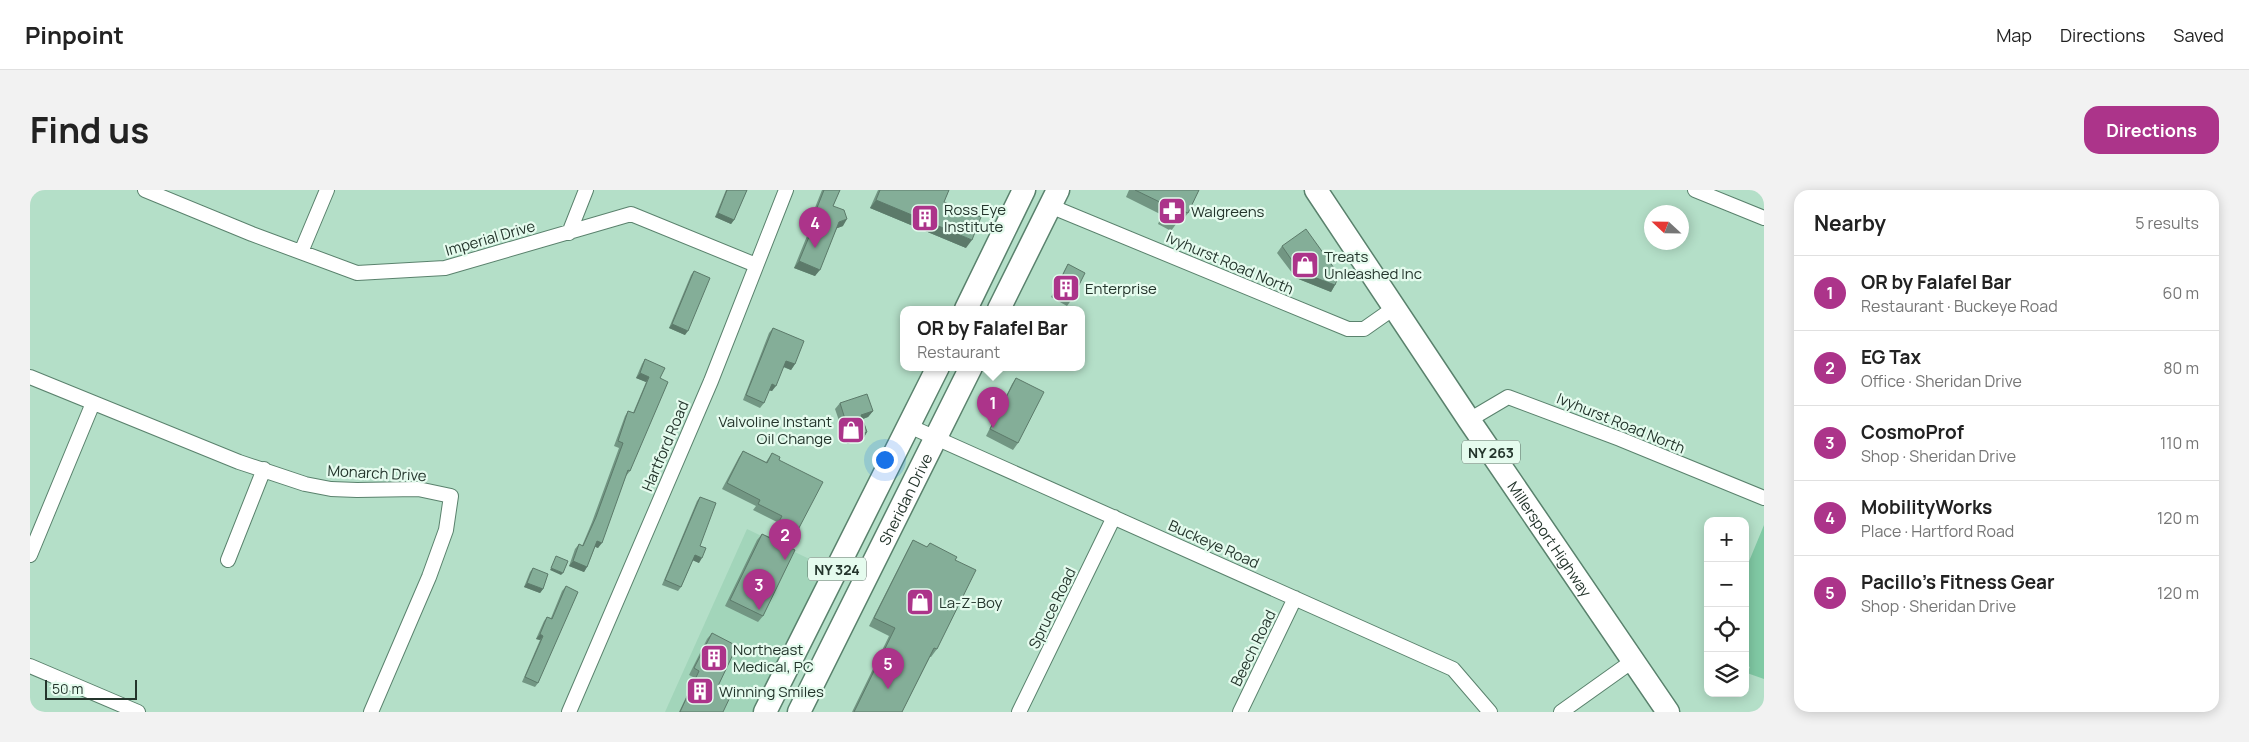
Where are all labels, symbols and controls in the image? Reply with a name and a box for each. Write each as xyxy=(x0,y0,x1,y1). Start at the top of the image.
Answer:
text: Pinpoint xyxy=(25,18,124,51)
text: Map xyxy=(1996,23,2032,47)
text: Directions xyxy=(2060,23,2145,47)
text: Saved xyxy=(2173,23,2224,47)
text: Find us xyxy=(30,106,149,154)
button: Directions xyxy=(2084,106,2219,154)
pharmacy icon: Walgreens xyxy=(1157,196,1187,226)
place label: Ross Eye Institute xyxy=(944,199,1006,237)
place label: Walgreens xyxy=(1191,201,1265,222)
building icon: Ross Eye Institute xyxy=(910,203,940,233)
north arrow xyxy=(1644,205,1689,250)
pin: 4 xyxy=(799,207,831,248)
text: Nearby xyxy=(1814,209,1886,237)
text: 5 results xyxy=(2135,212,2199,234)
street label: Imperial Drive xyxy=(443,215,538,261)
street label: Ivyhurst Road North xyxy=(1163,227,1297,299)
place label: Treats Unleashed Inc xyxy=(1324,246,1422,284)
shop icon: Treats Unleashed Inc xyxy=(1290,250,1320,280)
text: OR by Falafel Bar xyxy=(1861,269,2012,295)
building icon: Enterprise xyxy=(1051,273,1081,303)
place label: Enterprise xyxy=(1085,278,1157,299)
text: 1 xyxy=(1826,282,1834,304)
text: 60 m xyxy=(2163,282,2199,304)
text: Restaurant · Buckeye Road xyxy=(1861,295,2058,317)
popup xyxy=(900,306,1085,371)
text: OR by Falafel Bar xyxy=(917,315,1068,341)
text: Restaurant xyxy=(917,341,1000,363)
text: EG Tax xyxy=(1861,344,1921,370)
text: 2 xyxy=(1825,357,1835,379)
text: 80 m xyxy=(2163,357,2199,379)
text: Office · Sheridan Drive xyxy=(1861,370,2022,392)
pin: 1 xyxy=(977,387,1009,428)
street label: Ivyhurst Road North xyxy=(1554,388,1688,458)
street label: Hartford Road xyxy=(636,397,694,495)
place label: Valvoline Instant Oil Change xyxy=(718,411,832,449)
shop icon: Valvoline Instant Oil Change xyxy=(836,415,866,445)
text: CosmoProf xyxy=(1861,419,1964,445)
text: 3 xyxy=(1825,432,1835,454)
text: 110 m xyxy=(2160,432,2199,454)
road number: NY 263 xyxy=(1462,440,1520,464)
text: Shop · Sheridan Drive xyxy=(1861,445,2016,467)
your location xyxy=(872,447,898,473)
street label: Sheridan Drive xyxy=(873,449,937,549)
street label: Monarch Drive xyxy=(327,460,427,486)
street label: Millersport Highway xyxy=(1503,477,1597,601)
text: MobilityWorks xyxy=(1861,494,1992,520)
text: 4 xyxy=(1825,507,1835,529)
text: 120 m xyxy=(2157,507,2199,529)
street label: Buckeye Road xyxy=(1165,515,1263,573)
map controls xyxy=(1704,517,1749,697)
button: + xyxy=(1704,517,1749,562)
pin: 2 xyxy=(769,519,801,560)
text: Place · Hartford Road xyxy=(1861,520,2014,542)
road number: NY 324 xyxy=(808,558,866,580)
button: − xyxy=(1704,562,1749,607)
street label: Spruce Road xyxy=(1023,564,1081,652)
pin: 3 xyxy=(743,569,775,610)
text: Pacillo's Fitness Gear xyxy=(1861,569,2055,595)
text: 5 xyxy=(1825,582,1835,604)
text: 120 m xyxy=(2157,582,2199,604)
shop icon: La-Z-Boy xyxy=(905,587,935,617)
place label: La-Z-Boy xyxy=(939,592,1003,613)
text: Shop · Sheridan Drive xyxy=(1861,595,2016,617)
street label: Beech Road xyxy=(1225,606,1281,690)
button: locate xyxy=(1704,607,1749,652)
place label: Northeast Medical, PC xyxy=(733,639,814,677)
building icon: Northeast Medical, PC xyxy=(699,643,729,673)
pin: 5 xyxy=(872,648,904,689)
button: layers xyxy=(1704,652,1749,697)
building icon: Winning Smiles xyxy=(685,676,715,706)
scale bar xyxy=(45,677,138,700)
text: 50 m xyxy=(52,679,83,698)
place label: Winning Smiles xyxy=(719,681,824,702)

